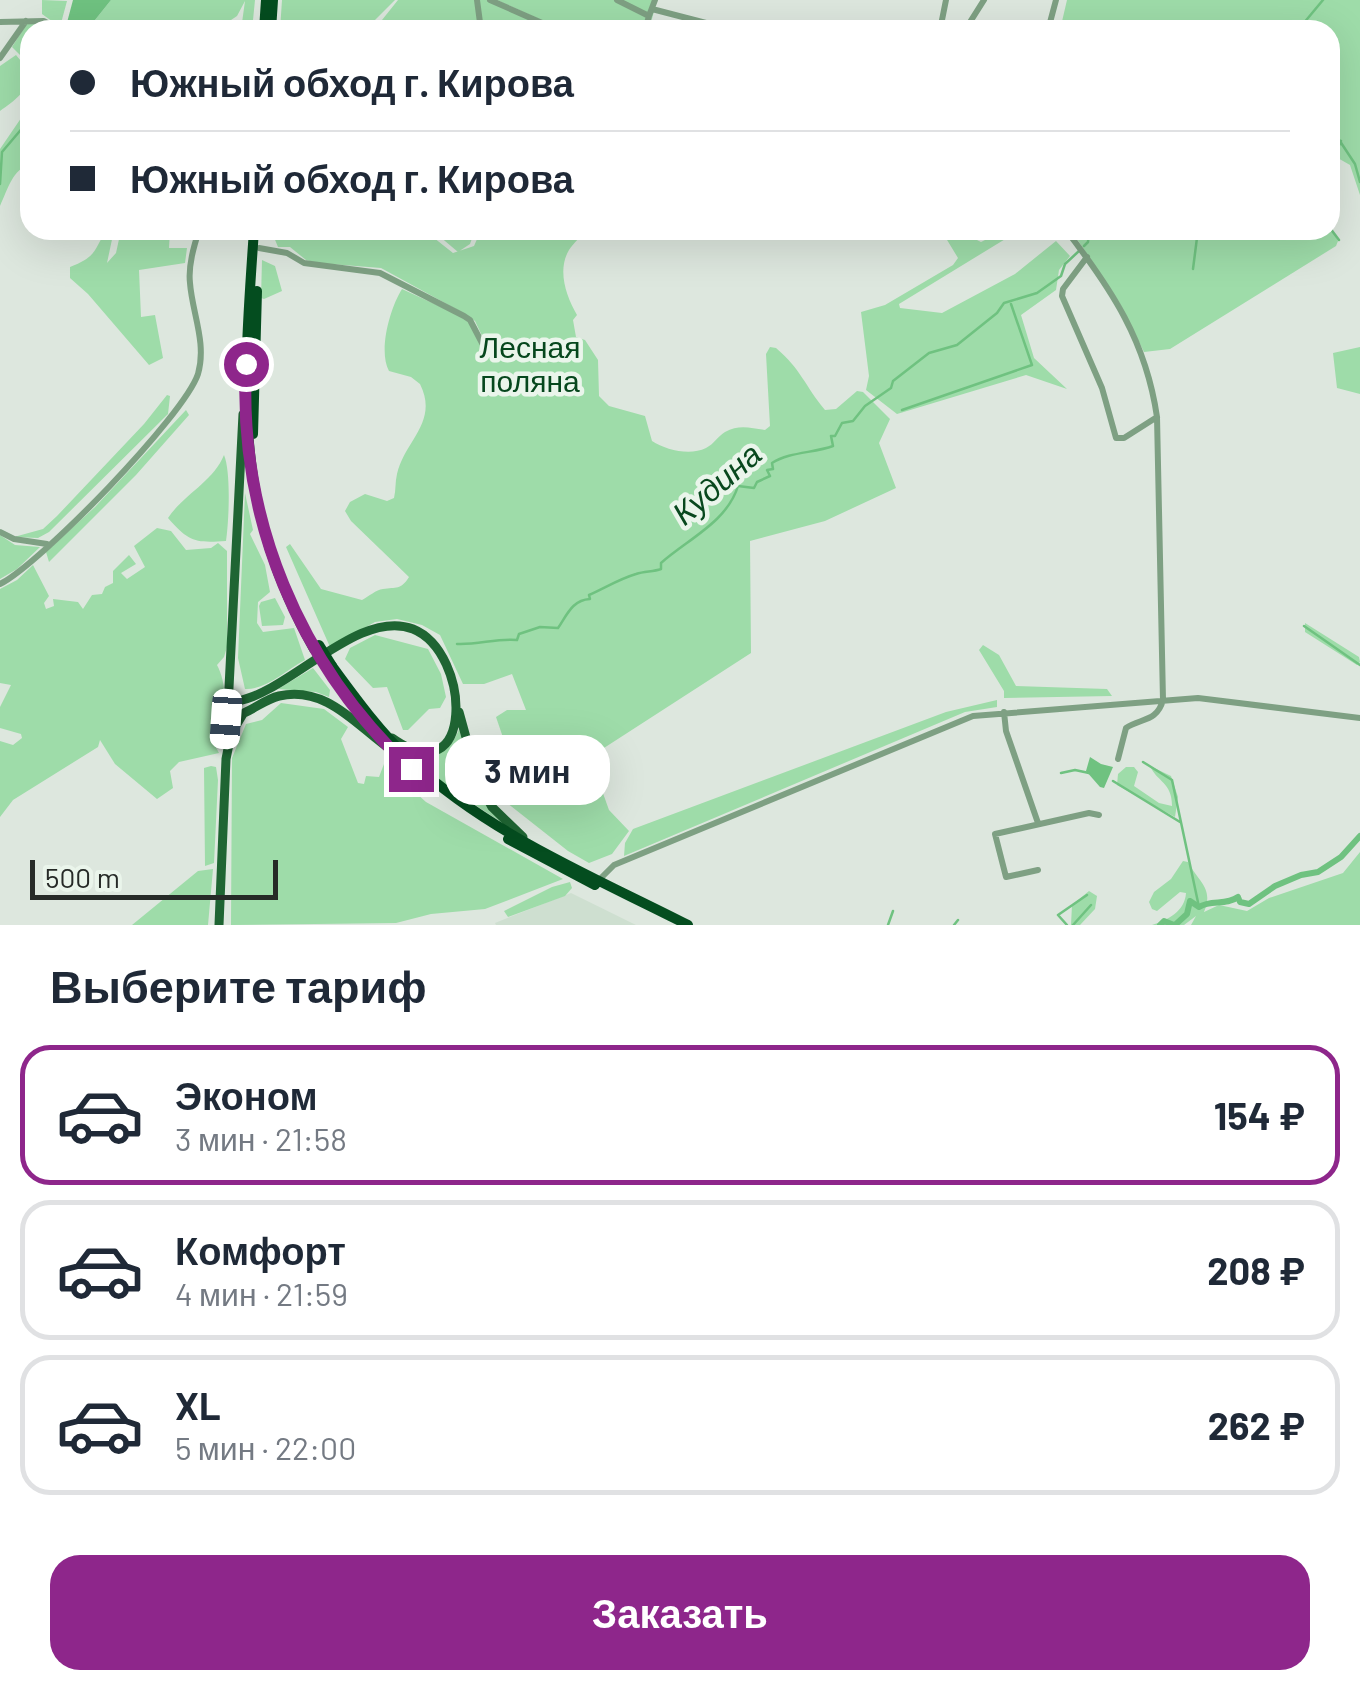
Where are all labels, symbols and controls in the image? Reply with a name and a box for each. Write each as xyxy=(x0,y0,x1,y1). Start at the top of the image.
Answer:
text: Южный обход г. Кирова xyxy=(130,59,574,105)
text: Южный обход г. Кирова xyxy=(130,155,574,201)
park label: Лесная поляна xyxy=(480,328,580,398)
route start xyxy=(224,342,269,387)
water label: Кудина xyxy=(663,434,769,532)
car xyxy=(209,688,243,750)
callout: 3 мин xyxy=(446,734,611,804)
route end xyxy=(389,747,434,792)
text: 3 мин xyxy=(484,751,571,789)
scale bar xyxy=(30,855,278,900)
text: 500 m xyxy=(45,860,120,894)
text: Выберите тариф xyxy=(50,958,427,1012)
icon: car xyxy=(55,1070,145,1160)
text: Эконом xyxy=(175,1072,318,1118)
text: 154 ₽ xyxy=(1214,1092,1305,1138)
text: 3 мин · 21:58 xyxy=(175,1119,347,1157)
icon: car xyxy=(55,1225,145,1315)
text: Комфорт xyxy=(175,1227,346,1273)
text: 208 ₽ xyxy=(1207,1247,1305,1293)
text: 4 мин · 21:59 xyxy=(175,1274,348,1312)
icon: car xyxy=(55,1380,145,1470)
text: XL xyxy=(175,1382,221,1428)
text: 262 ₽ xyxy=(1208,1402,1305,1448)
text: 5 мин · 22:00 xyxy=(175,1428,356,1466)
button: Заказать xyxy=(50,1555,1310,1670)

